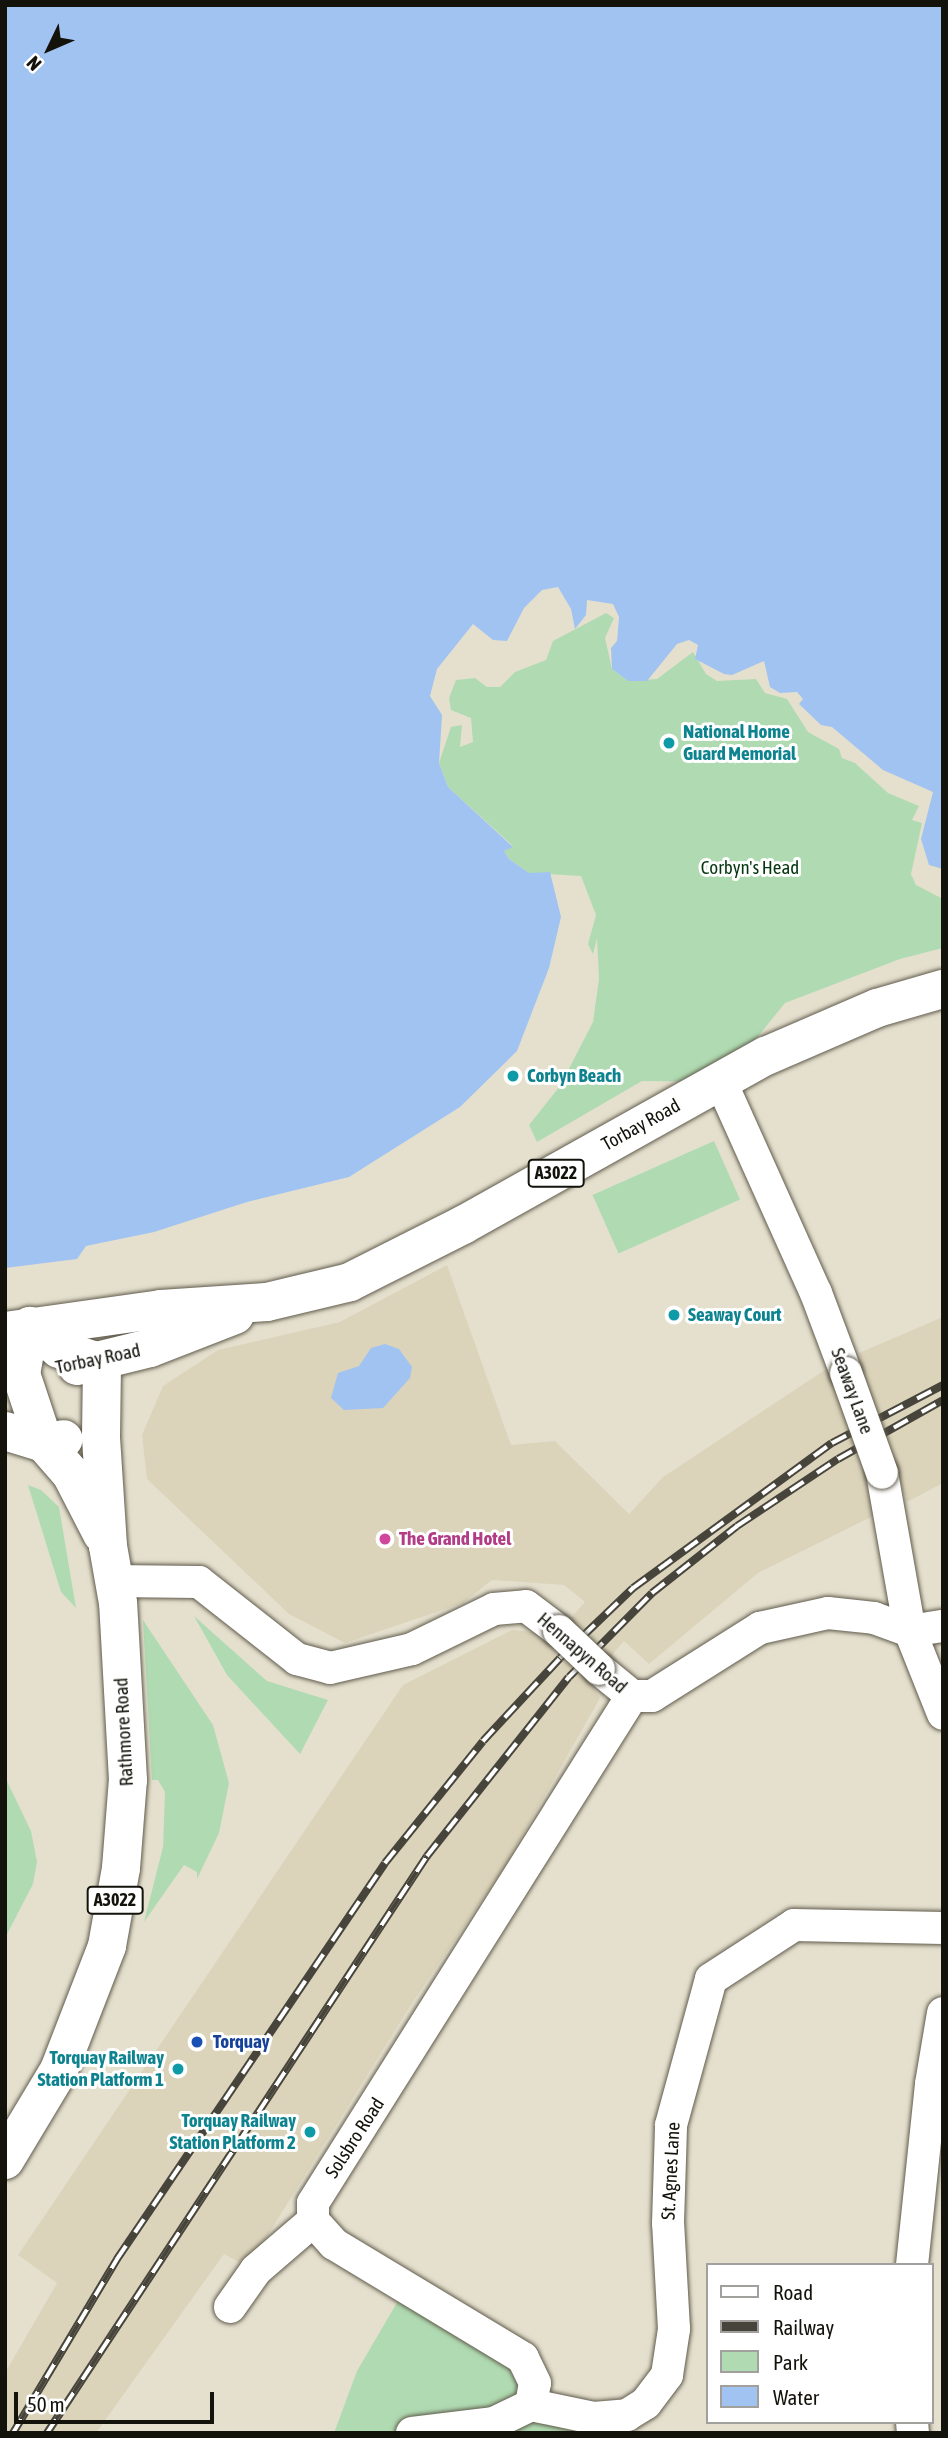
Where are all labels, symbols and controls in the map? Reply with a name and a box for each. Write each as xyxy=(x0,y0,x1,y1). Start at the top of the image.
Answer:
north arrow xyxy=(14,14,84,84)
text: N xyxy=(22,52,46,75)
place label: National Home Guard Memorial xyxy=(683,721,796,765)
marker: National Home Guard Memorial xyxy=(661,735,677,751)
park label: Corbyn's Head xyxy=(701,857,799,879)
place label: Corbyn Beach xyxy=(527,1065,621,1087)
marker: Corbyn Beach xyxy=(505,1068,521,1084)
street label: Torbay Road xyxy=(598,1094,684,1156)
road number: A3022 xyxy=(526,1158,586,1188)
place label: Seaway Court xyxy=(688,1304,781,1326)
marker: Seaway Court xyxy=(666,1307,682,1323)
street label: Torbay Road xyxy=(53,1339,143,1379)
street label: Seaway Lane xyxy=(826,1345,878,1437)
place label: The Grand Hotel xyxy=(399,1528,511,1550)
marker: The Grand Hotel xyxy=(377,1531,393,1547)
street label: Hennapyn Road xyxy=(532,1608,632,1698)
street label: Rathmore Road xyxy=(110,1677,138,1787)
road number: A3022 xyxy=(85,1886,145,1914)
place label: Torquay xyxy=(213,2031,270,2053)
marker: Torquay xyxy=(187,2032,207,2052)
place label: Torquay Railway Station Platform 1 xyxy=(37,2047,164,2091)
marker: Torquay Railway Station Platform 1 xyxy=(170,2061,186,2077)
street label: Solsbro Road xyxy=(321,2094,389,2182)
place label: Torquay Railway Station Platform 2 xyxy=(169,2110,296,2154)
street label: St. Agnes Lane xyxy=(657,2121,685,2221)
marker: Torquay Railway Station Platform 2 xyxy=(302,2124,318,2140)
legend xyxy=(706,2263,934,2424)
text: Road xyxy=(773,2280,813,2304)
text: Railway xyxy=(773,2315,834,2339)
text: Park xyxy=(773,2350,808,2374)
scale bar xyxy=(18,2378,217,2422)
text: Water xyxy=(773,2385,819,2409)
text: 50 m xyxy=(27,2392,65,2416)

